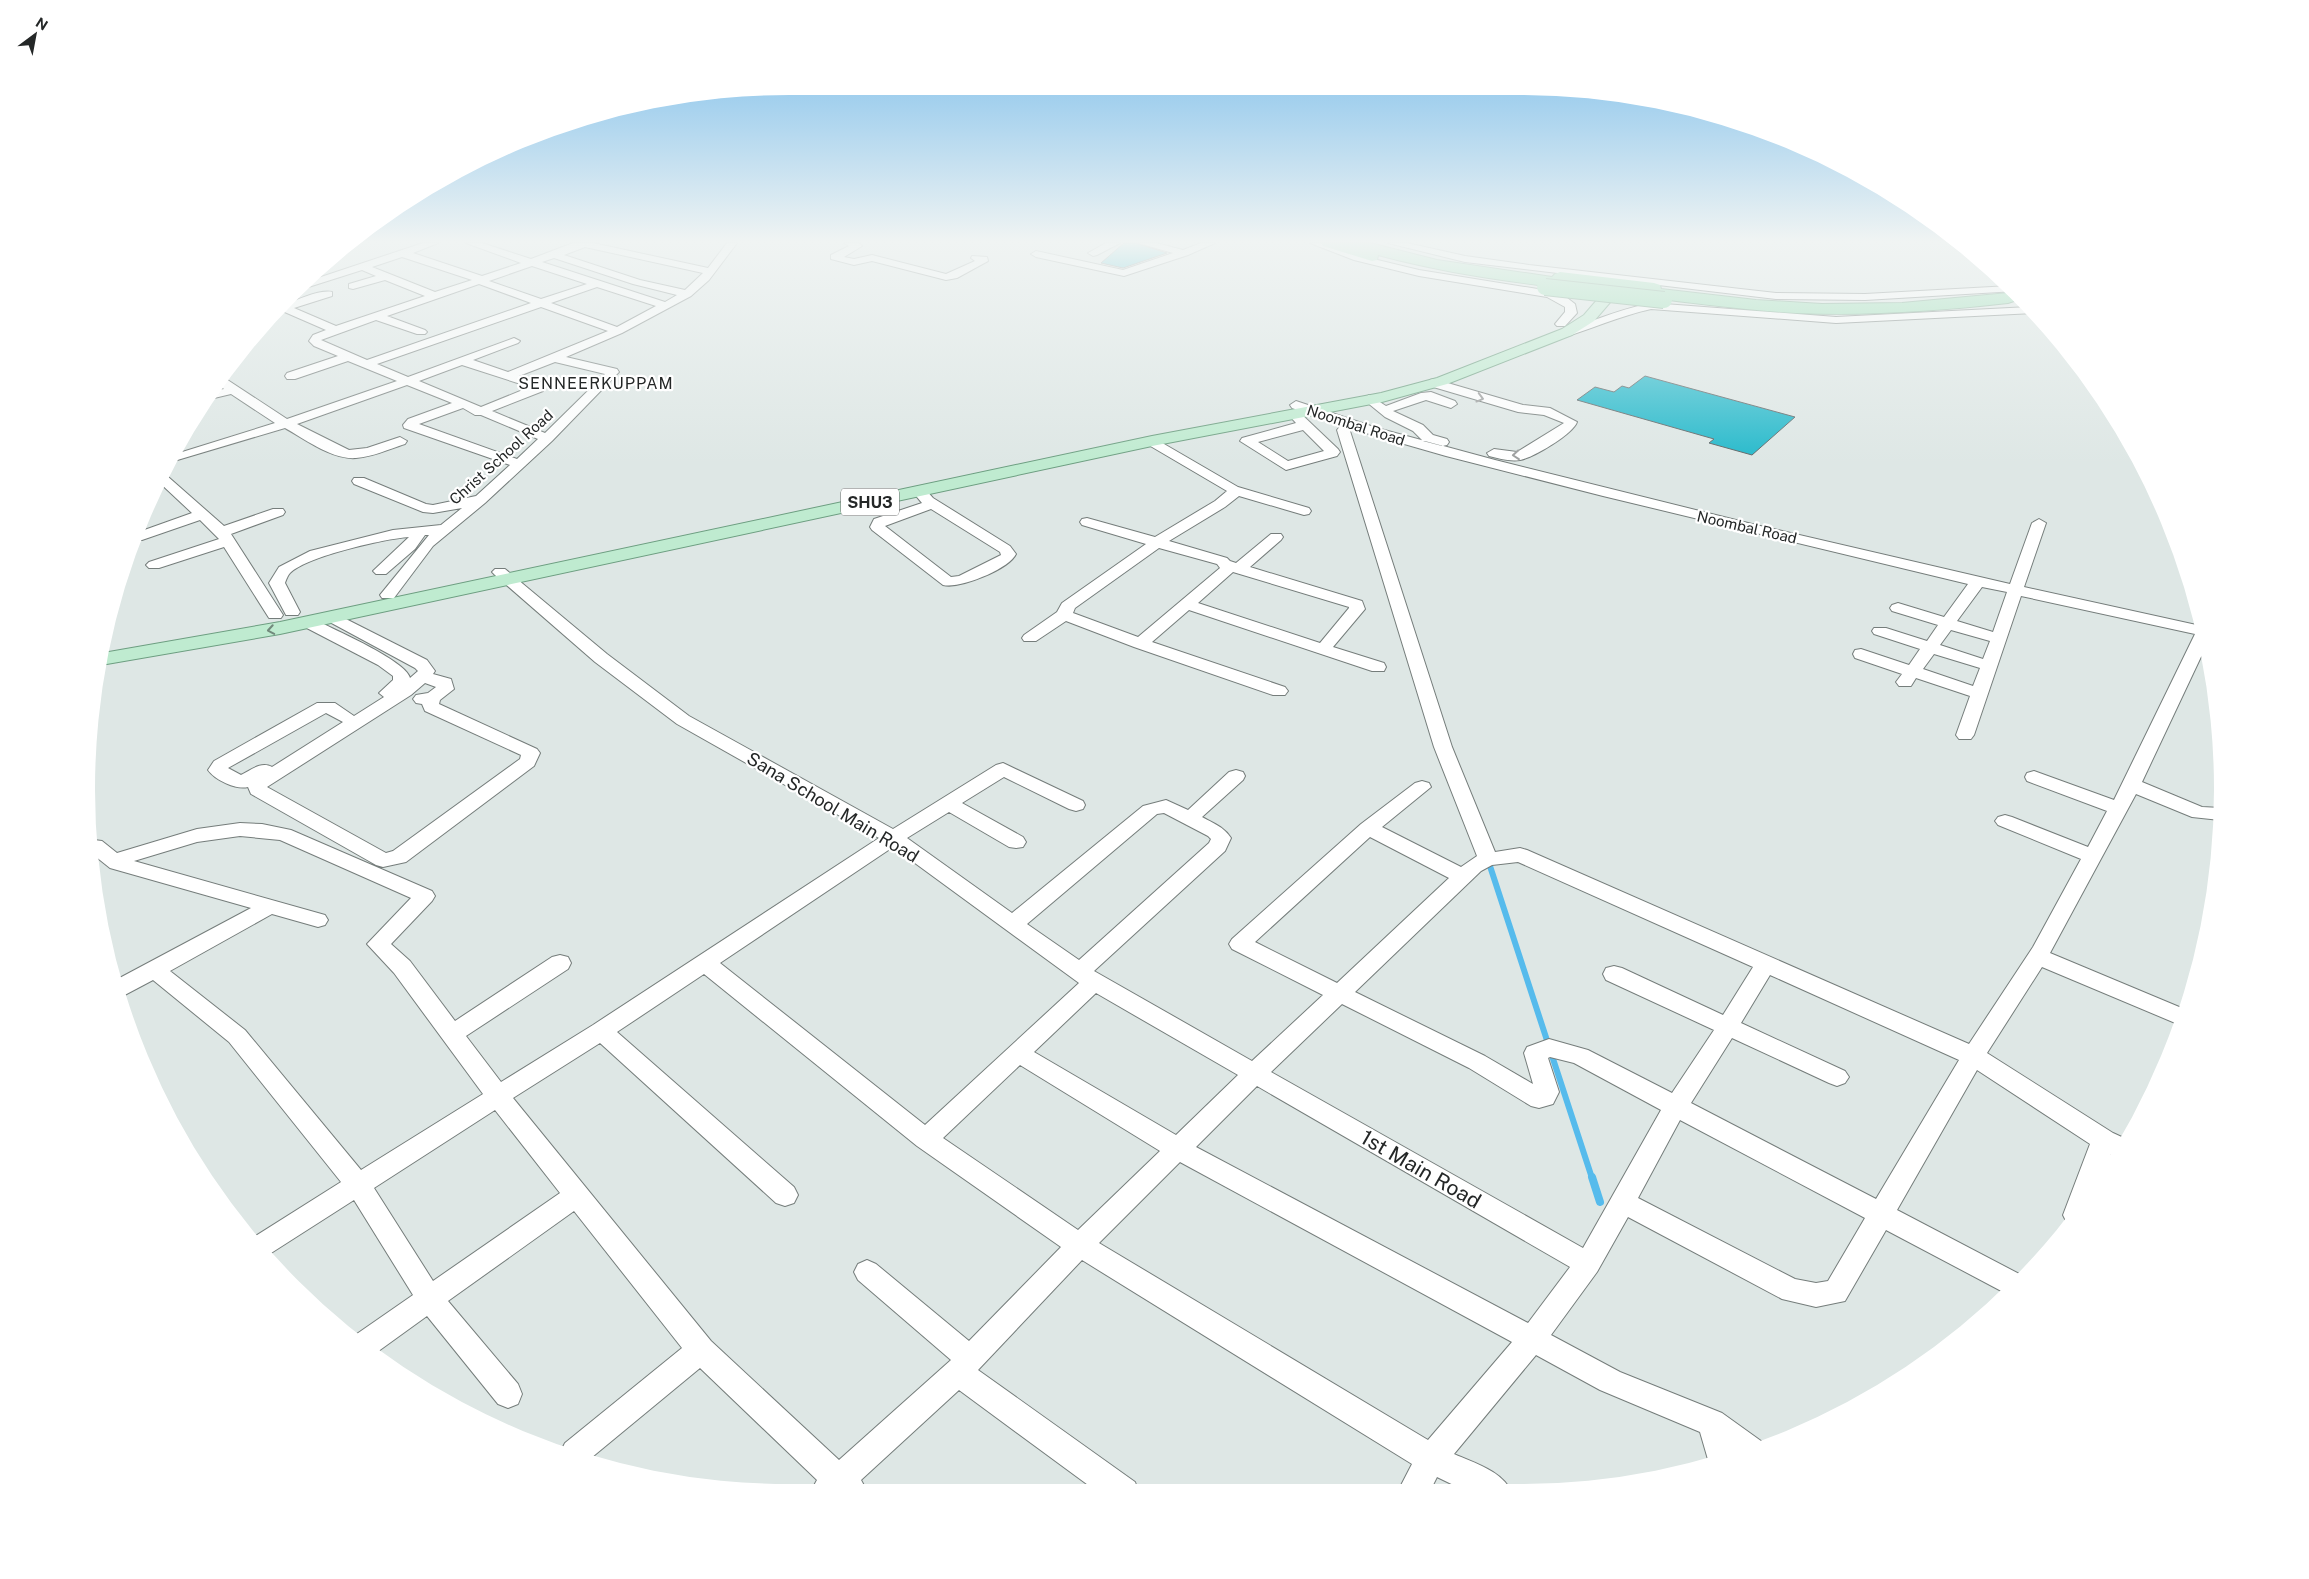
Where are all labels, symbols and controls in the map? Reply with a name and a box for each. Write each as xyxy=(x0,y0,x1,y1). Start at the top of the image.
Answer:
north arrow xyxy=(10,10,60,60)
text: N xyxy=(33,14,51,34)
district label: SENNEERKUPPAM xyxy=(518,374,674,393)
one-way arrow xyxy=(1475,392,1484,403)
street label: Noombal Road xyxy=(1305,401,1407,449)
street label: Christ School Road xyxy=(446,406,556,508)
one-way arrow xyxy=(1511,449,1519,460)
road number: SHU3 xyxy=(841,488,899,516)
street label: Noombal Road xyxy=(1695,507,1799,547)
one-way arrow xyxy=(267,624,276,634)
street label: Sana School Main Road xyxy=(743,747,923,867)
street label: 1st Main Road xyxy=(1356,1125,1486,1213)

